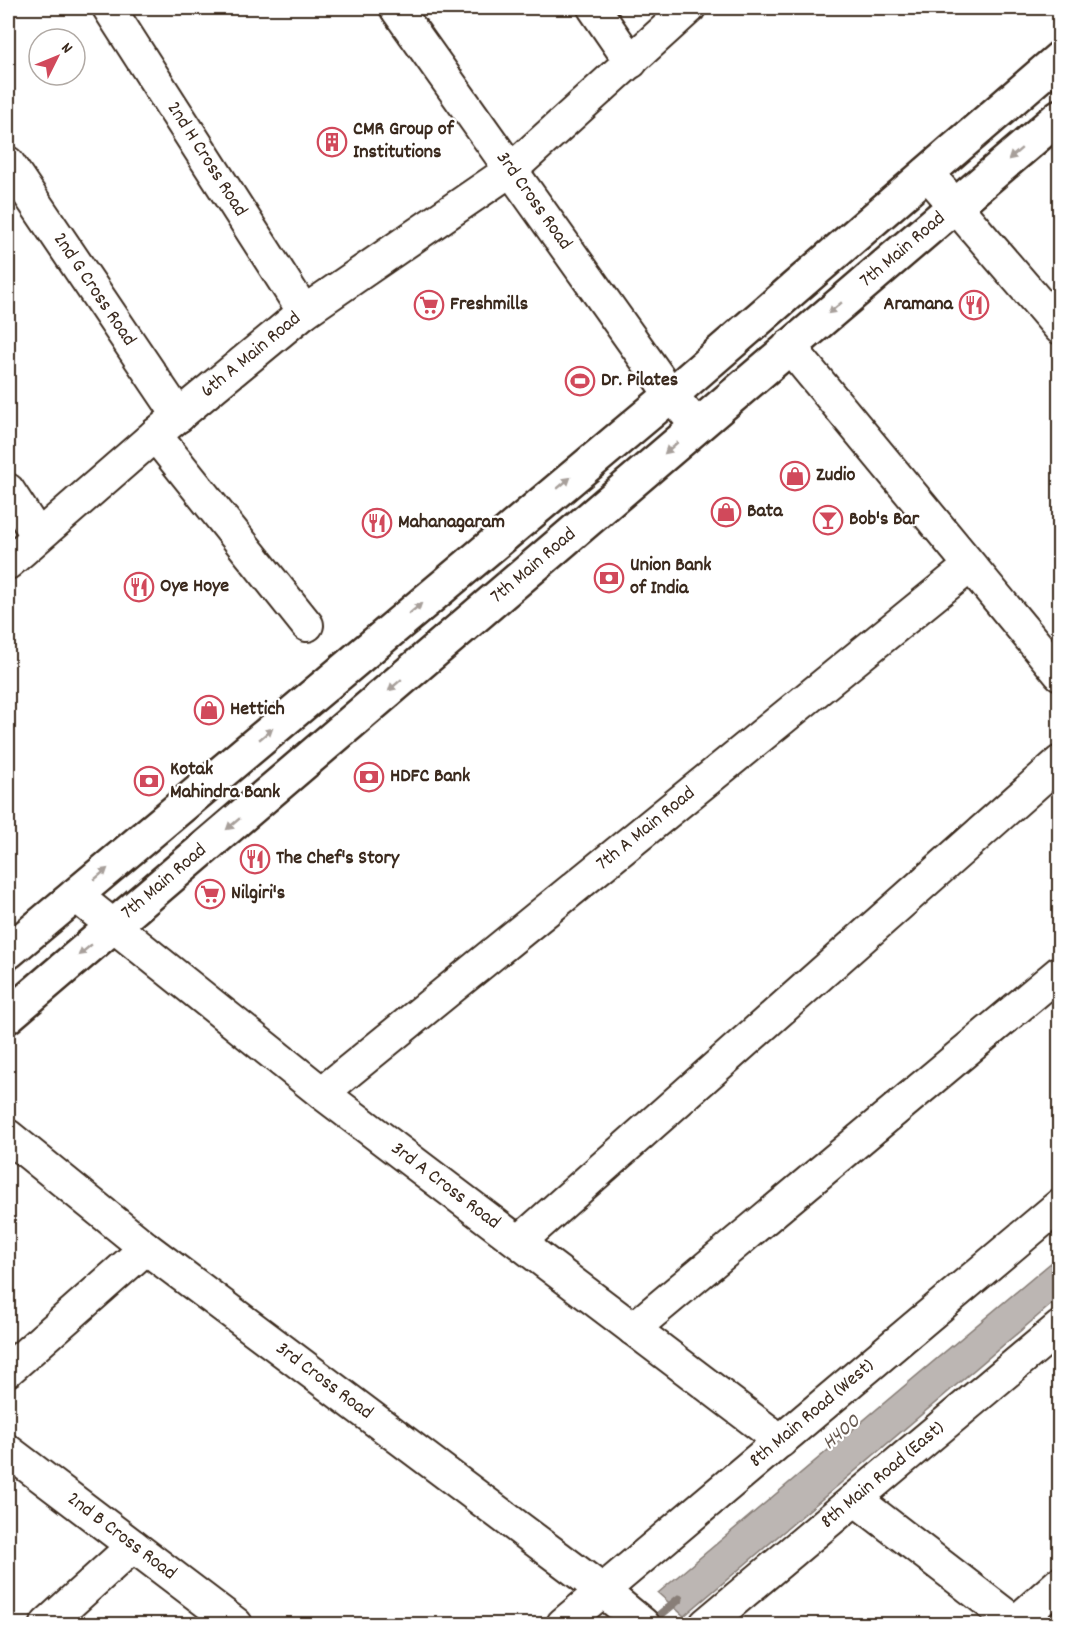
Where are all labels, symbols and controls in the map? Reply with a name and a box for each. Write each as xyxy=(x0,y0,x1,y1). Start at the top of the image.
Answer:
north arrow xyxy=(27,27,87,87)
text: N xyxy=(55,38,77,59)
street label: 2nd H Cross Road xyxy=(159,96,254,223)
place label: CMR Group of Institutions xyxy=(353,116,455,167)
building icon: CMR Group of Institutions xyxy=(316,126,348,158)
street label: 3rd Cross Road xyxy=(488,146,578,256)
one-way arrow xyxy=(1008,147,1023,160)
street label: 7th Main Road xyxy=(854,205,952,295)
street label: 2nd G Cross Road xyxy=(45,227,142,352)
supermarket icon: Freshmills xyxy=(413,289,445,321)
restaurant icon: Aramana xyxy=(958,289,990,321)
place label: Freshmills xyxy=(450,291,528,319)
place label: Aramana xyxy=(884,291,954,319)
one-way arrow xyxy=(827,301,843,314)
street label: 6th A Main Road xyxy=(195,306,308,405)
sports icon: Dr. Pilates xyxy=(564,365,596,397)
place label: Dr. Pilates xyxy=(601,367,678,395)
one-way arrow xyxy=(664,441,679,454)
shop icon: Zudio xyxy=(779,460,811,492)
place label: Zudio xyxy=(816,462,855,490)
one-way arrow xyxy=(556,477,572,490)
shop icon: Bata xyxy=(710,496,742,528)
place label: Bata xyxy=(747,498,783,526)
bar icon: Bob's Bar xyxy=(812,504,844,536)
place label: Bob's Bar xyxy=(849,506,920,534)
restaurant icon: Mahanagaram xyxy=(361,507,393,539)
place label: Mahanagaram xyxy=(398,509,505,537)
street label: 7th Main Road xyxy=(485,521,583,611)
place label: Union Bank of India xyxy=(630,552,712,603)
bank icon: Union Bank of India xyxy=(593,562,625,594)
restaurant icon: Oye Hoye xyxy=(123,571,155,603)
place label: Oye Hoye xyxy=(160,573,229,601)
one-way arrow xyxy=(407,602,423,615)
one-way arrow xyxy=(388,678,403,691)
shop icon: Hettich xyxy=(193,694,225,726)
place label: Hettich xyxy=(230,696,285,724)
one-way arrow xyxy=(258,728,273,741)
place label: Kotak Mahindra Bank xyxy=(170,756,280,807)
bank icon: HDFC Bank xyxy=(353,761,385,793)
place label: HDFC Bank xyxy=(390,763,470,791)
bank icon: Kotak Mahindra Bank xyxy=(133,765,165,797)
street label: 7th A Main Road xyxy=(591,780,702,878)
one-way arrow xyxy=(226,817,241,830)
street label: 7th Main Road xyxy=(116,837,213,927)
restaurant icon: The Chef's Story xyxy=(239,843,271,875)
place label: The Chef's Story xyxy=(276,845,400,873)
one-way arrow xyxy=(93,867,109,880)
supermarket icon: Nilgiri's xyxy=(194,878,226,910)
place label: Nilgiri's xyxy=(231,880,285,908)
one-way arrow xyxy=(78,943,93,956)
street label: 3rd A Cross Road xyxy=(384,1136,506,1237)
street label: 3rd Cross Road xyxy=(269,1336,378,1427)
street label: 8th Main Road (West) xyxy=(744,1353,881,1475)
water label: H400 xyxy=(816,1407,869,1458)
street label: 8th Main Road (East) xyxy=(815,1415,951,1536)
street label: 2nd B Cross Road xyxy=(60,1486,182,1588)

